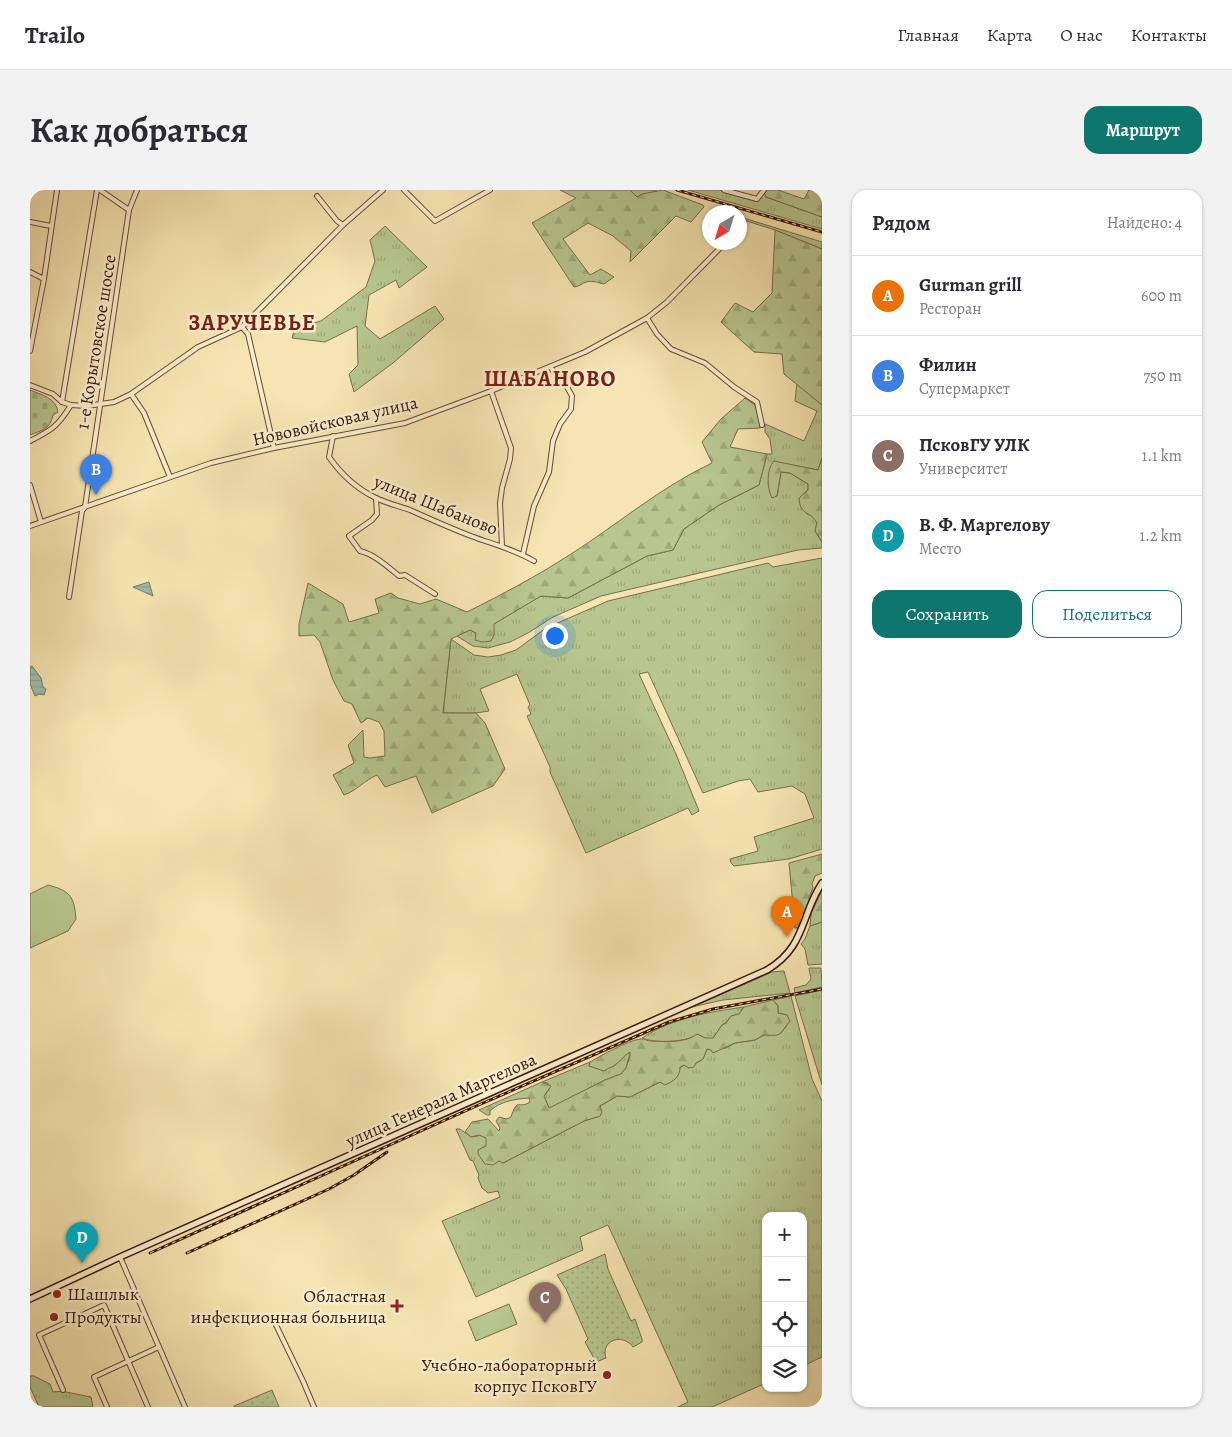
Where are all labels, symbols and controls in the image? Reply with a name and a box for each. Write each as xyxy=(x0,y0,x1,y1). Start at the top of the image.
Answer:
text: Trailo xyxy=(25,19,85,51)
text: Главная xyxy=(898,23,959,47)
text: Карта xyxy=(987,23,1032,47)
text: О нас xyxy=(1060,23,1103,47)
text: Контакты xyxy=(1131,23,1207,47)
text: Как добраться xyxy=(30,106,248,154)
button: Маршрут xyxy=(1084,106,1202,154)
north arrow xyxy=(702,205,747,250)
text: Рядом xyxy=(872,209,930,237)
text: Найдено: 4 xyxy=(1107,212,1182,234)
street label: 1-е Корытовское шоссе xyxy=(70,253,122,431)
text: Gurman grill xyxy=(919,272,1021,298)
text: A xyxy=(883,285,893,307)
text: 600 m xyxy=(1141,285,1182,307)
text: Ресторан xyxy=(919,298,982,320)
district label: ЗАРУЧЕВЬЕ xyxy=(188,308,316,338)
text: Филин xyxy=(919,352,977,378)
district label: ШАБАНОВО xyxy=(484,364,616,394)
text: B xyxy=(883,365,893,387)
text: 750 m xyxy=(1143,365,1182,387)
text: Супермаркет xyxy=(919,378,1010,400)
street label: Нововойсковая улица xyxy=(250,390,421,452)
text: ПсковГУ УЛК xyxy=(919,432,1030,458)
text: C xyxy=(883,445,893,467)
text: 1.1 km xyxy=(1142,445,1182,467)
pin: B xyxy=(80,454,112,495)
text: Университет xyxy=(919,458,1007,480)
street label: улица Шабаново xyxy=(370,469,502,541)
text: В. Ф. Маргелову xyxy=(919,512,1050,538)
text: D xyxy=(882,525,894,547)
text: 1.2 km xyxy=(1140,525,1182,547)
text: Место xyxy=(919,538,962,560)
button: Сохранить xyxy=(872,590,1022,638)
button: Поделиться xyxy=(1032,590,1182,638)
your location xyxy=(542,623,568,649)
pin: A xyxy=(771,896,803,937)
street label: улица Генерала Маргелова xyxy=(341,1047,541,1153)
map controls xyxy=(762,1212,807,1392)
button: + xyxy=(762,1212,807,1257)
pin: D xyxy=(66,1222,98,1263)
button: − xyxy=(762,1257,807,1302)
place label: Шашлык xyxy=(67,1282,139,1306)
pin: C xyxy=(529,1282,561,1323)
place label: Областная инфекционная больница xyxy=(191,1284,387,1329)
marker: Шашлык xyxy=(51,1288,63,1300)
marker: Областная инфекционная больница xyxy=(390,1299,404,1313)
button: locate xyxy=(762,1302,807,1347)
place label: Продукты xyxy=(64,1305,142,1329)
marker: Продукты xyxy=(48,1311,60,1323)
button: layers xyxy=(762,1347,807,1392)
place label: Учебно-лабораторный корпус ПсковГУ xyxy=(421,1353,598,1398)
marker: Учебно-лабораторный корпус ПсковГУ xyxy=(601,1369,613,1381)

